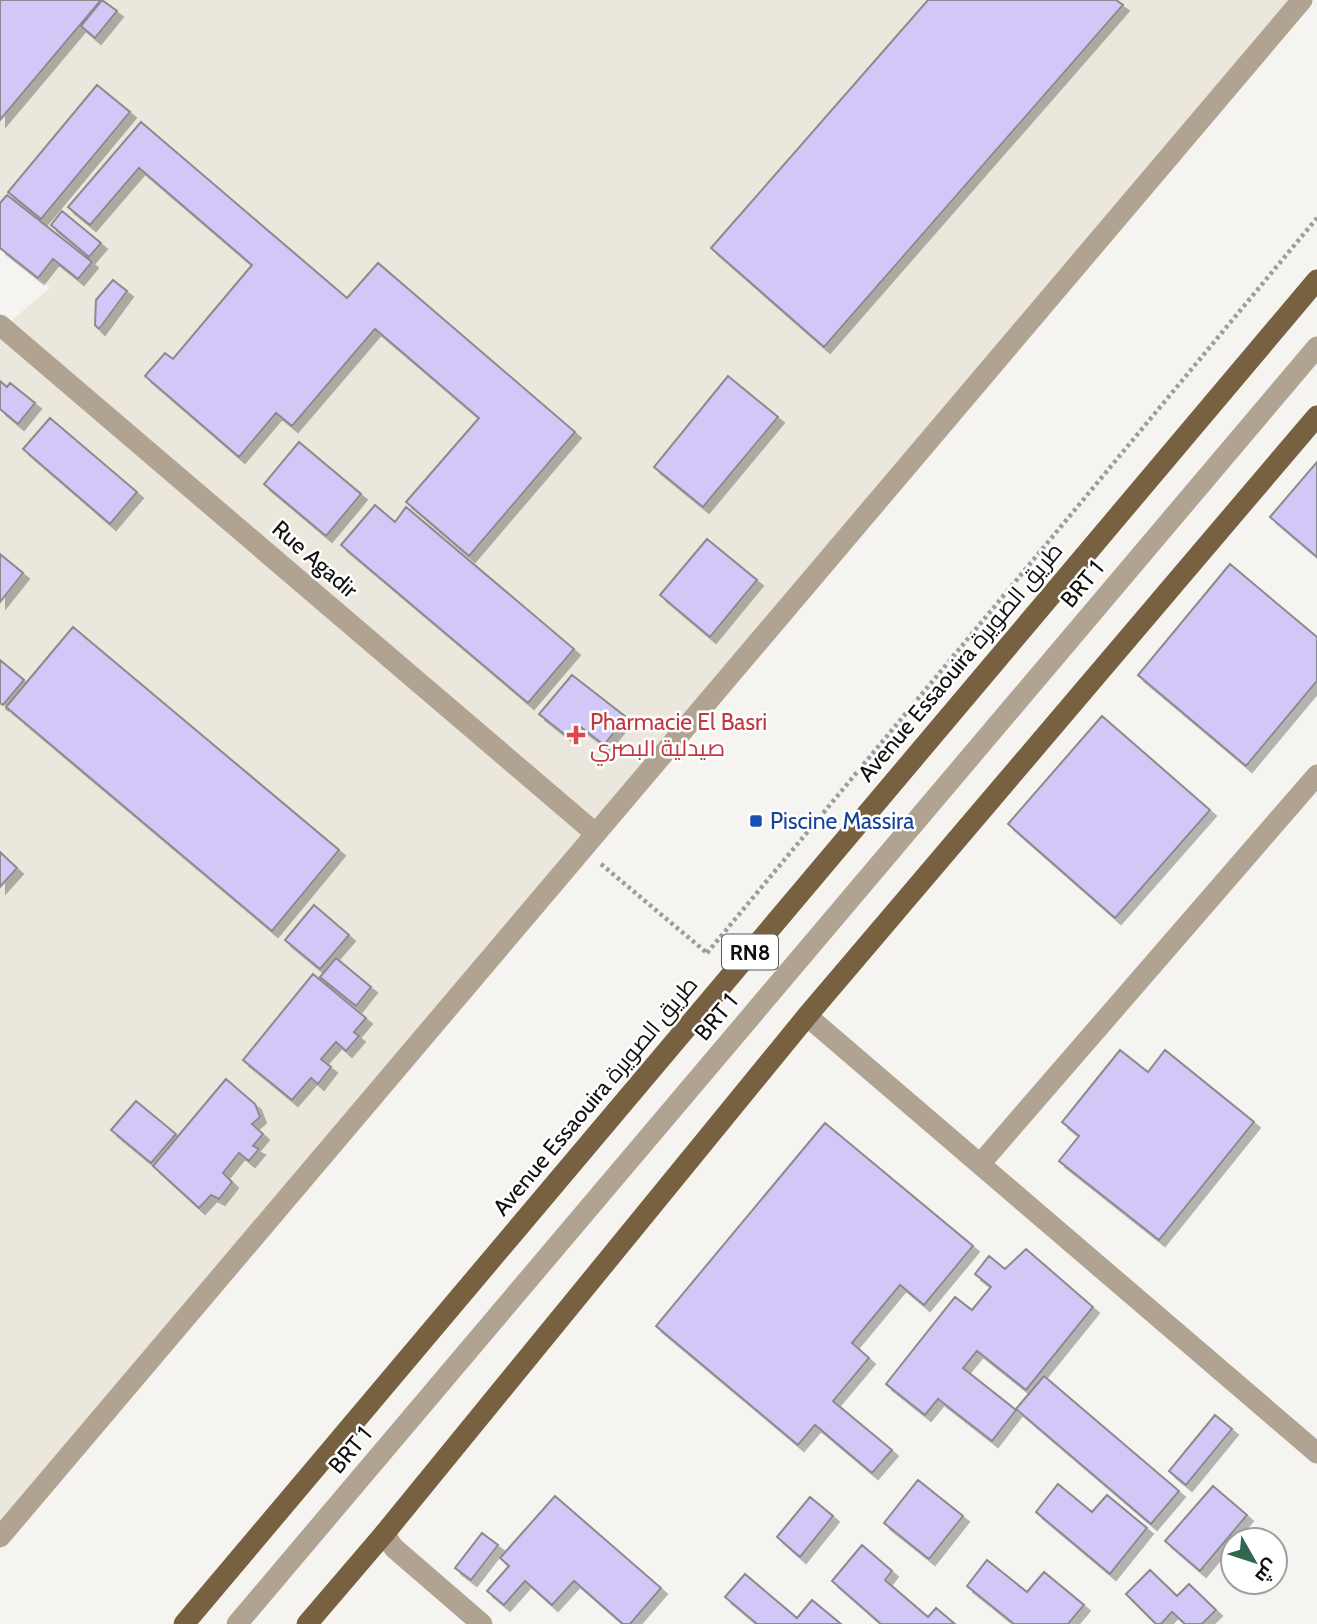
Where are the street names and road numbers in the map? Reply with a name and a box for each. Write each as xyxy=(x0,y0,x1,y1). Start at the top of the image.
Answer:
street label: Rue Agadir xyxy=(267,514,364,604)
street label: Avenue Essaouira طريق الصويرة xyxy=(852,537,1068,787)
street label: BRT 1 xyxy=(1054,555,1110,613)
road number: RN8 xyxy=(722,934,778,970)
street label: Avenue Essaouira طريق الصويرة xyxy=(487,971,703,1221)
street label: BRT 1 xyxy=(688,988,744,1046)
street label: BRT 1 xyxy=(322,1421,378,1479)

